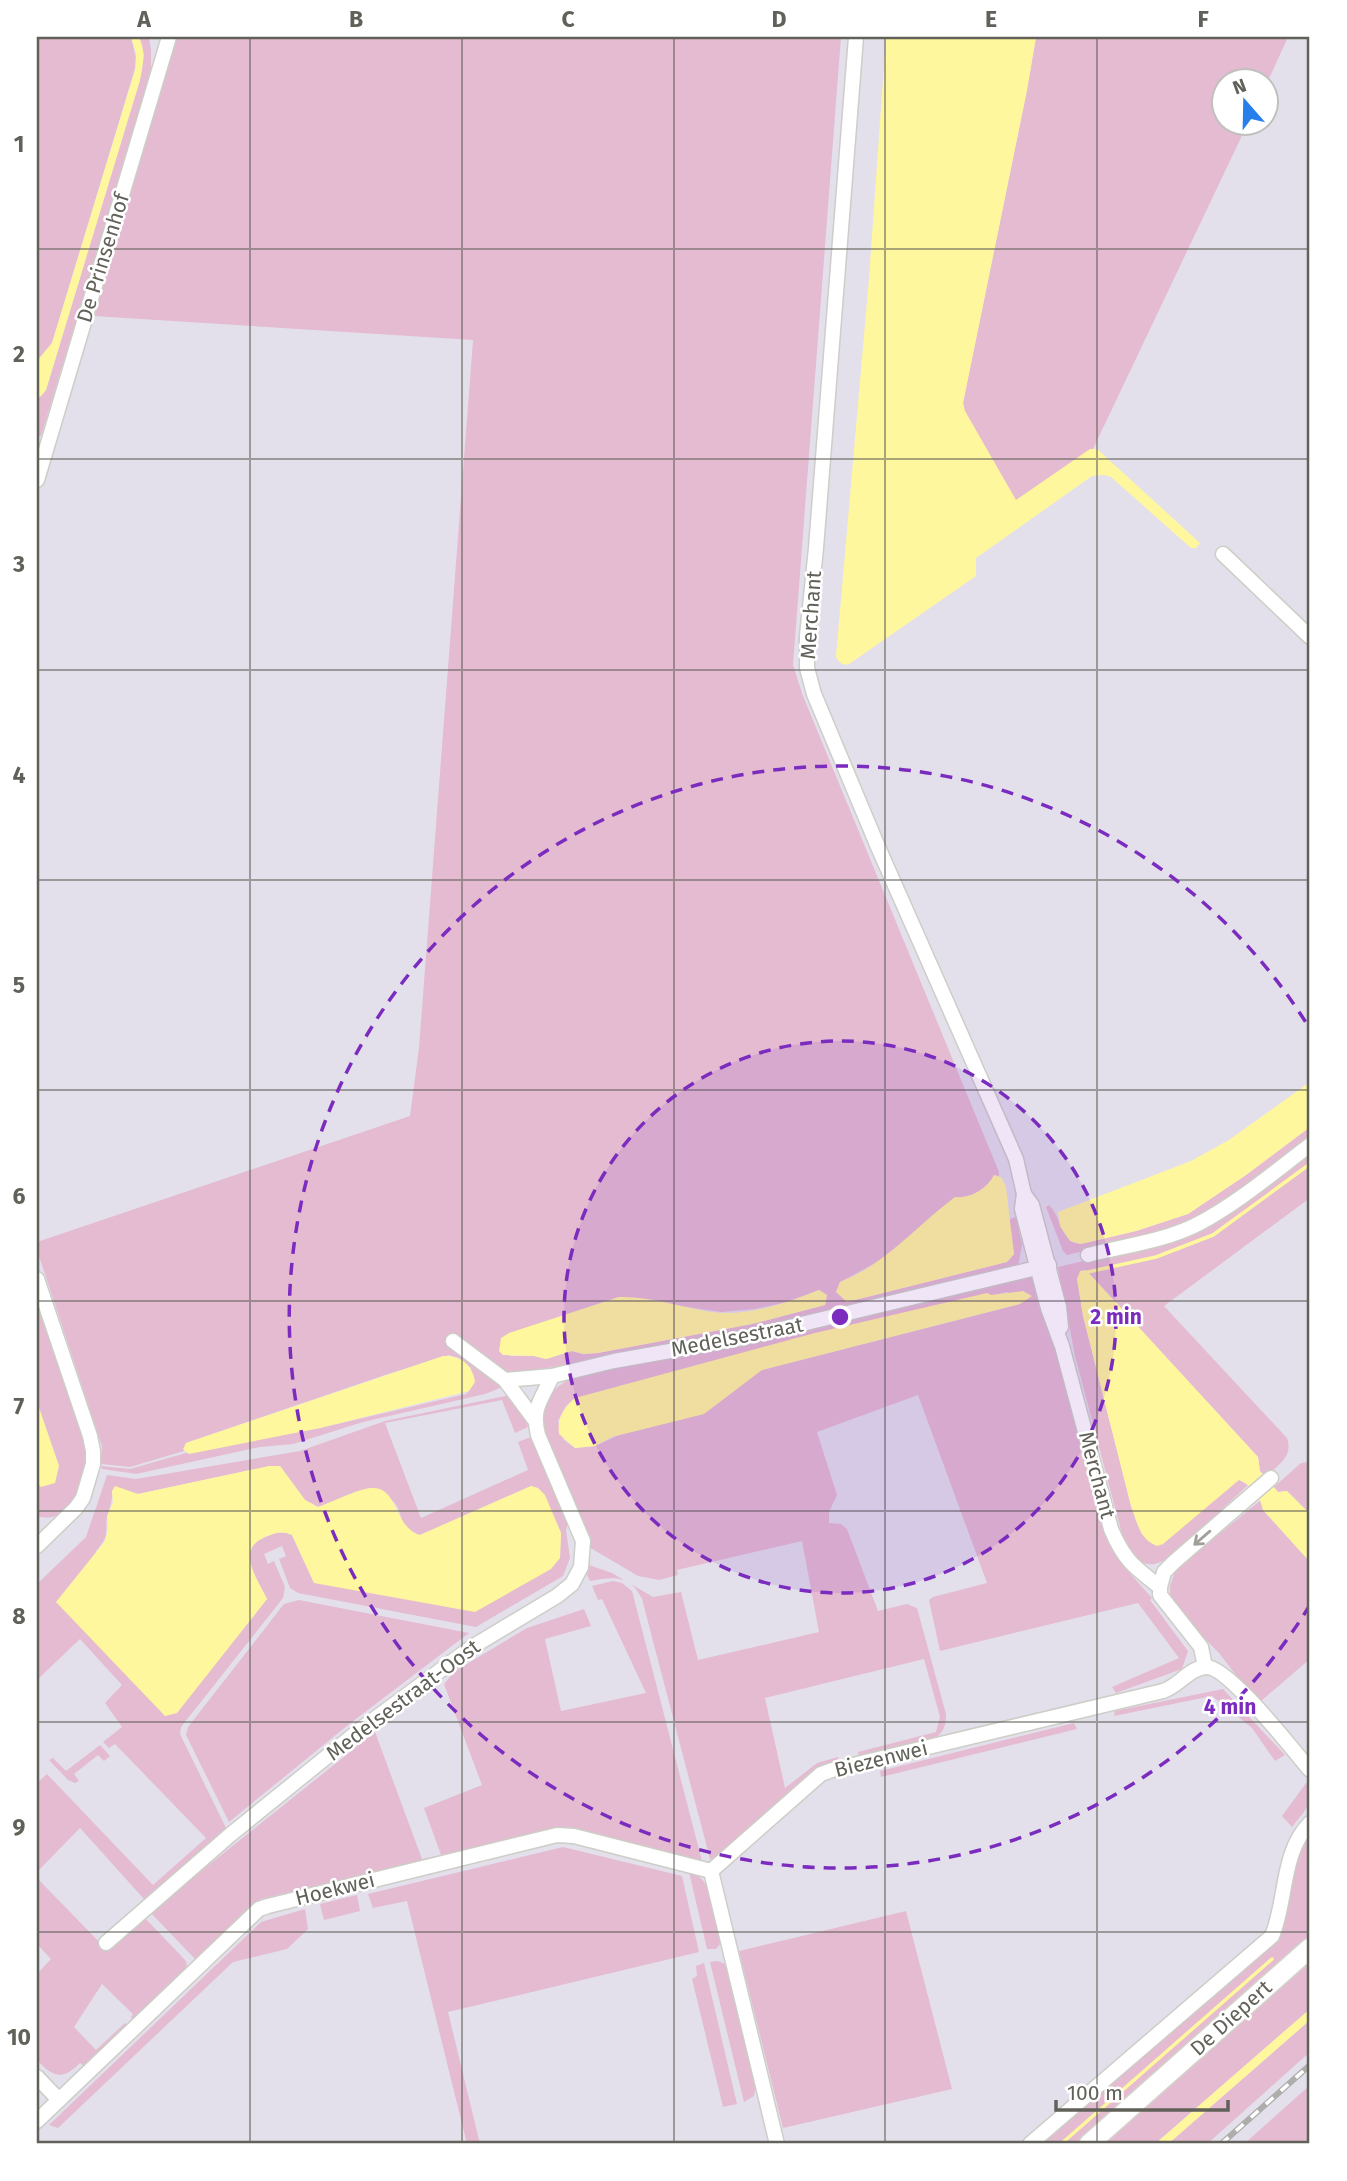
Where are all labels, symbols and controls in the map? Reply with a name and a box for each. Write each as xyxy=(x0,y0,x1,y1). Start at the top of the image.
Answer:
text: A xyxy=(136,5,151,33)
text: B xyxy=(349,5,363,33)
text: C xyxy=(561,5,575,33)
text: D xyxy=(772,5,787,33)
text: E xyxy=(985,5,997,33)
text: F xyxy=(1197,5,1209,33)
north arrow xyxy=(1210,66,1280,136)
text: N xyxy=(1229,74,1249,99)
text: 1 xyxy=(14,130,24,158)
street label: De Prinsenhof xyxy=(71,188,136,326)
text: 2 xyxy=(13,340,25,368)
text: 3 xyxy=(12,550,25,578)
street label: Merchant xyxy=(795,569,827,660)
text: 4 xyxy=(13,761,26,789)
text: 5 xyxy=(13,971,25,999)
text: 6 xyxy=(13,1182,26,1210)
text: 2 min xyxy=(1090,1304,1142,1330)
centre of rings xyxy=(828,1305,852,1329)
street label: Medelsestraat xyxy=(669,1311,806,1363)
text: 7 xyxy=(14,1392,25,1420)
street label: Merchant xyxy=(1073,1429,1121,1522)
one-way arrow xyxy=(1193,1530,1211,1546)
text: 8 xyxy=(12,1602,26,1630)
street label: Medelsestraat-Oost xyxy=(321,1633,485,1766)
text: 4 min xyxy=(1204,1694,1256,1720)
street label: Biezenwei xyxy=(832,1735,930,1783)
text: 9 xyxy=(13,1813,26,1841)
street label: Hoekwei xyxy=(292,1867,378,1911)
street label: De Diepert xyxy=(1185,1974,1278,2061)
text: 10 xyxy=(7,2023,31,2051)
scale bar xyxy=(1056,2069,1228,2113)
text: 100 m xyxy=(1067,2080,1123,2106)

